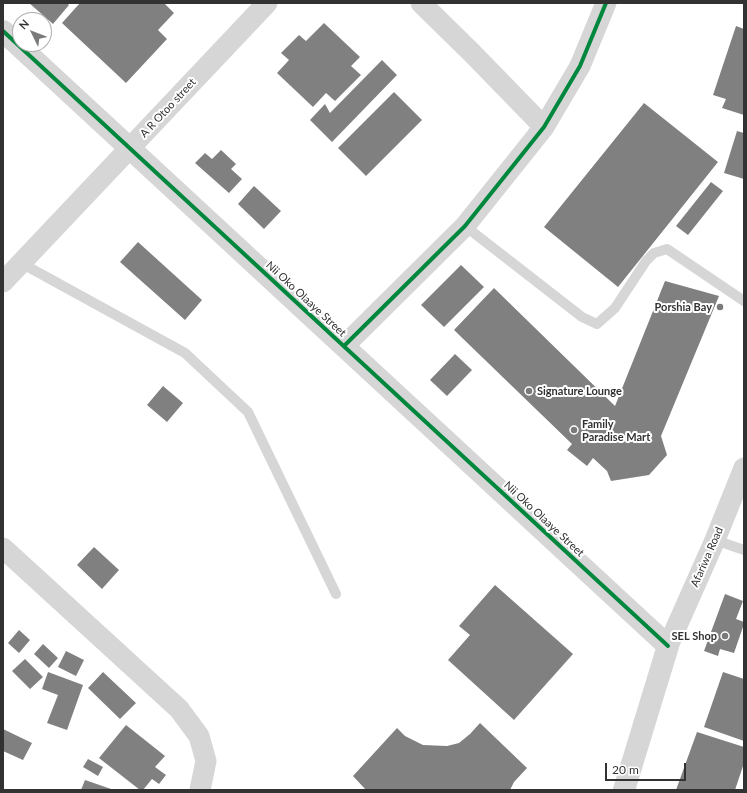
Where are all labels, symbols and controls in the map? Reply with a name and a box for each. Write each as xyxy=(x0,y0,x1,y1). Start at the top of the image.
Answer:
north arrow xyxy=(12,12,52,52)
text: N xyxy=(16,17,31,32)
street label: A R Otoo street xyxy=(137,76,199,140)
street label: Nii Oko Olaaye Street xyxy=(263,258,349,340)
place label: Porshia Bay xyxy=(655,300,712,314)
marker: Porshia Bay xyxy=(715,302,725,312)
place label: Signature Lounge xyxy=(537,384,622,398)
marker: Signature Lounge xyxy=(524,386,534,396)
place label: Family Paradise Mart xyxy=(582,417,650,443)
marker: Family Paradise Mart xyxy=(569,425,579,435)
street label: Nii Oko Olaaye Street xyxy=(501,478,587,560)
street label: Afariwa Road xyxy=(688,525,726,589)
place label: SEL Shop xyxy=(672,629,717,643)
marker: SEL Shop xyxy=(720,631,730,641)
scale bar xyxy=(607,755,688,781)
text: 20 m xyxy=(612,762,639,777)

